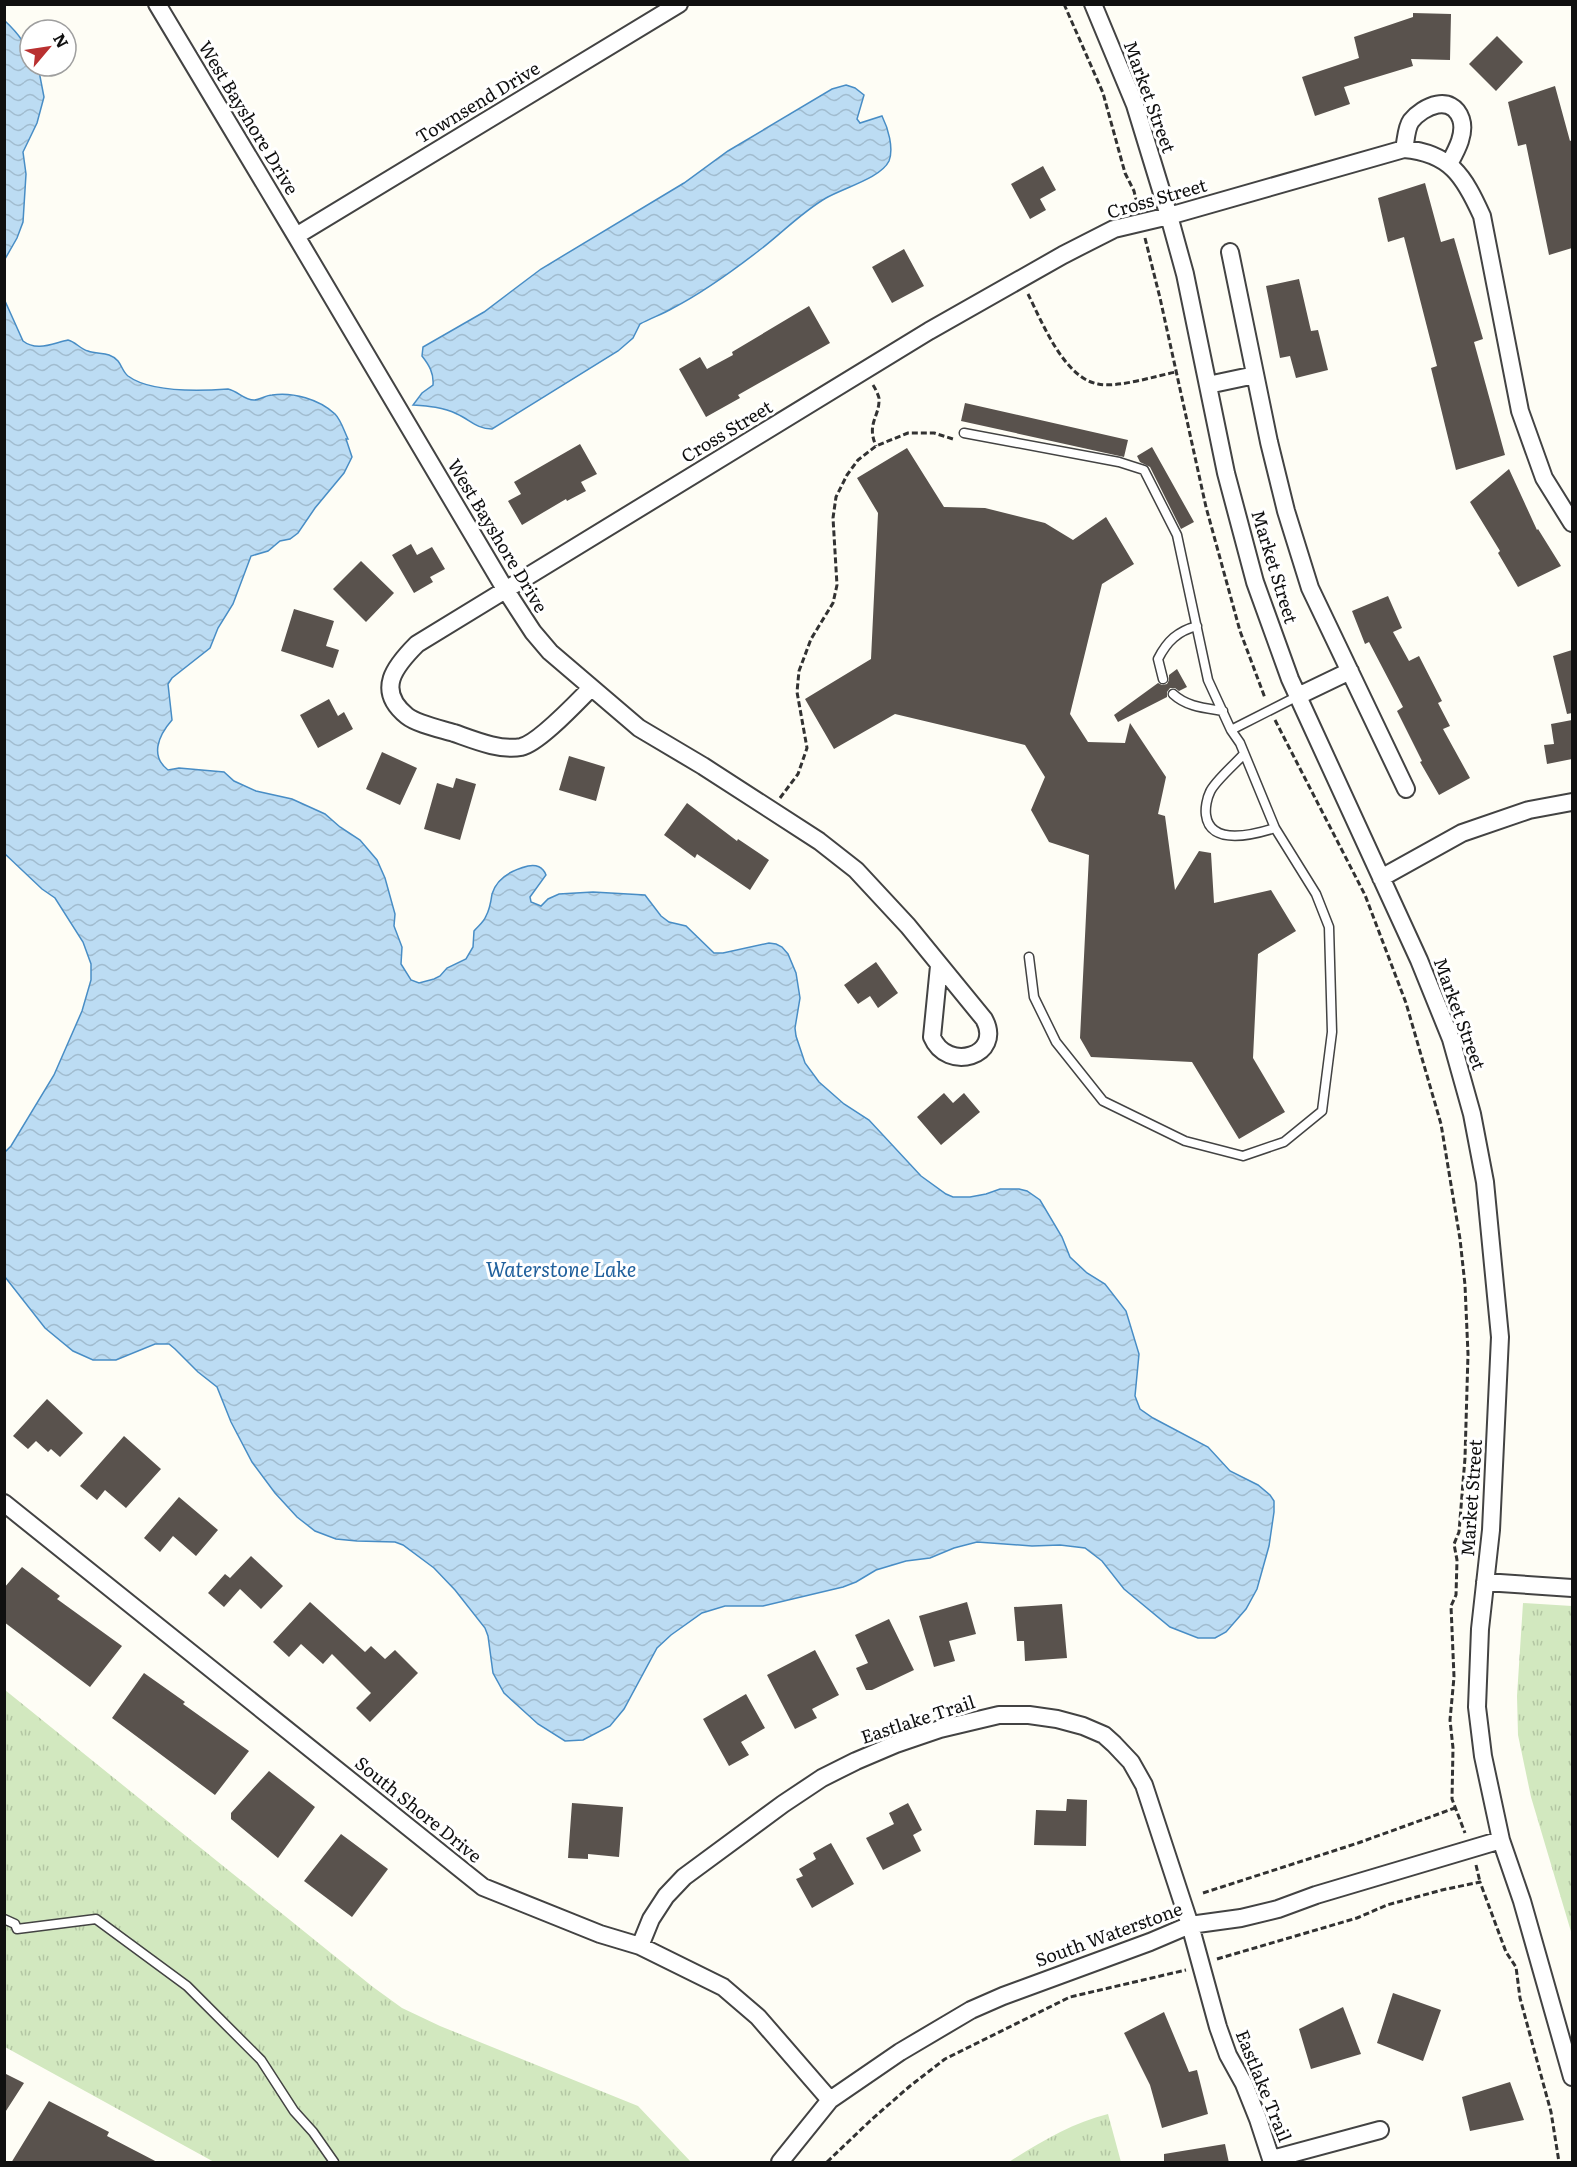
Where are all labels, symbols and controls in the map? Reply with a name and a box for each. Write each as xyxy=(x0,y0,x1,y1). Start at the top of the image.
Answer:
north arrow xyxy=(18,18,78,78)
text: N xyxy=(48,29,76,52)
street label: West Bayshore Drive xyxy=(193,35,306,199)
street label: Market Street xyxy=(1118,37,1183,157)
street label: Townsend Drive xyxy=(410,54,544,149)
street label: Cross Street xyxy=(1104,170,1210,225)
street label: Cross Street xyxy=(675,392,778,469)
street label: West Bayshore Drive xyxy=(442,453,555,617)
street label: Market Street xyxy=(1245,506,1306,627)
street label: Market Street xyxy=(1428,954,1493,1074)
water label: Waterstone Lake xyxy=(486,1253,636,1283)
street label: Market Street xyxy=(1453,1438,1488,1557)
street label: Eastlake Trail xyxy=(857,1687,978,1750)
street label: South Shore Drive xyxy=(350,1749,488,1869)
street label: South Waterstone xyxy=(1031,1894,1186,1973)
street label: Eastlake Trail xyxy=(1230,2025,1299,2146)

